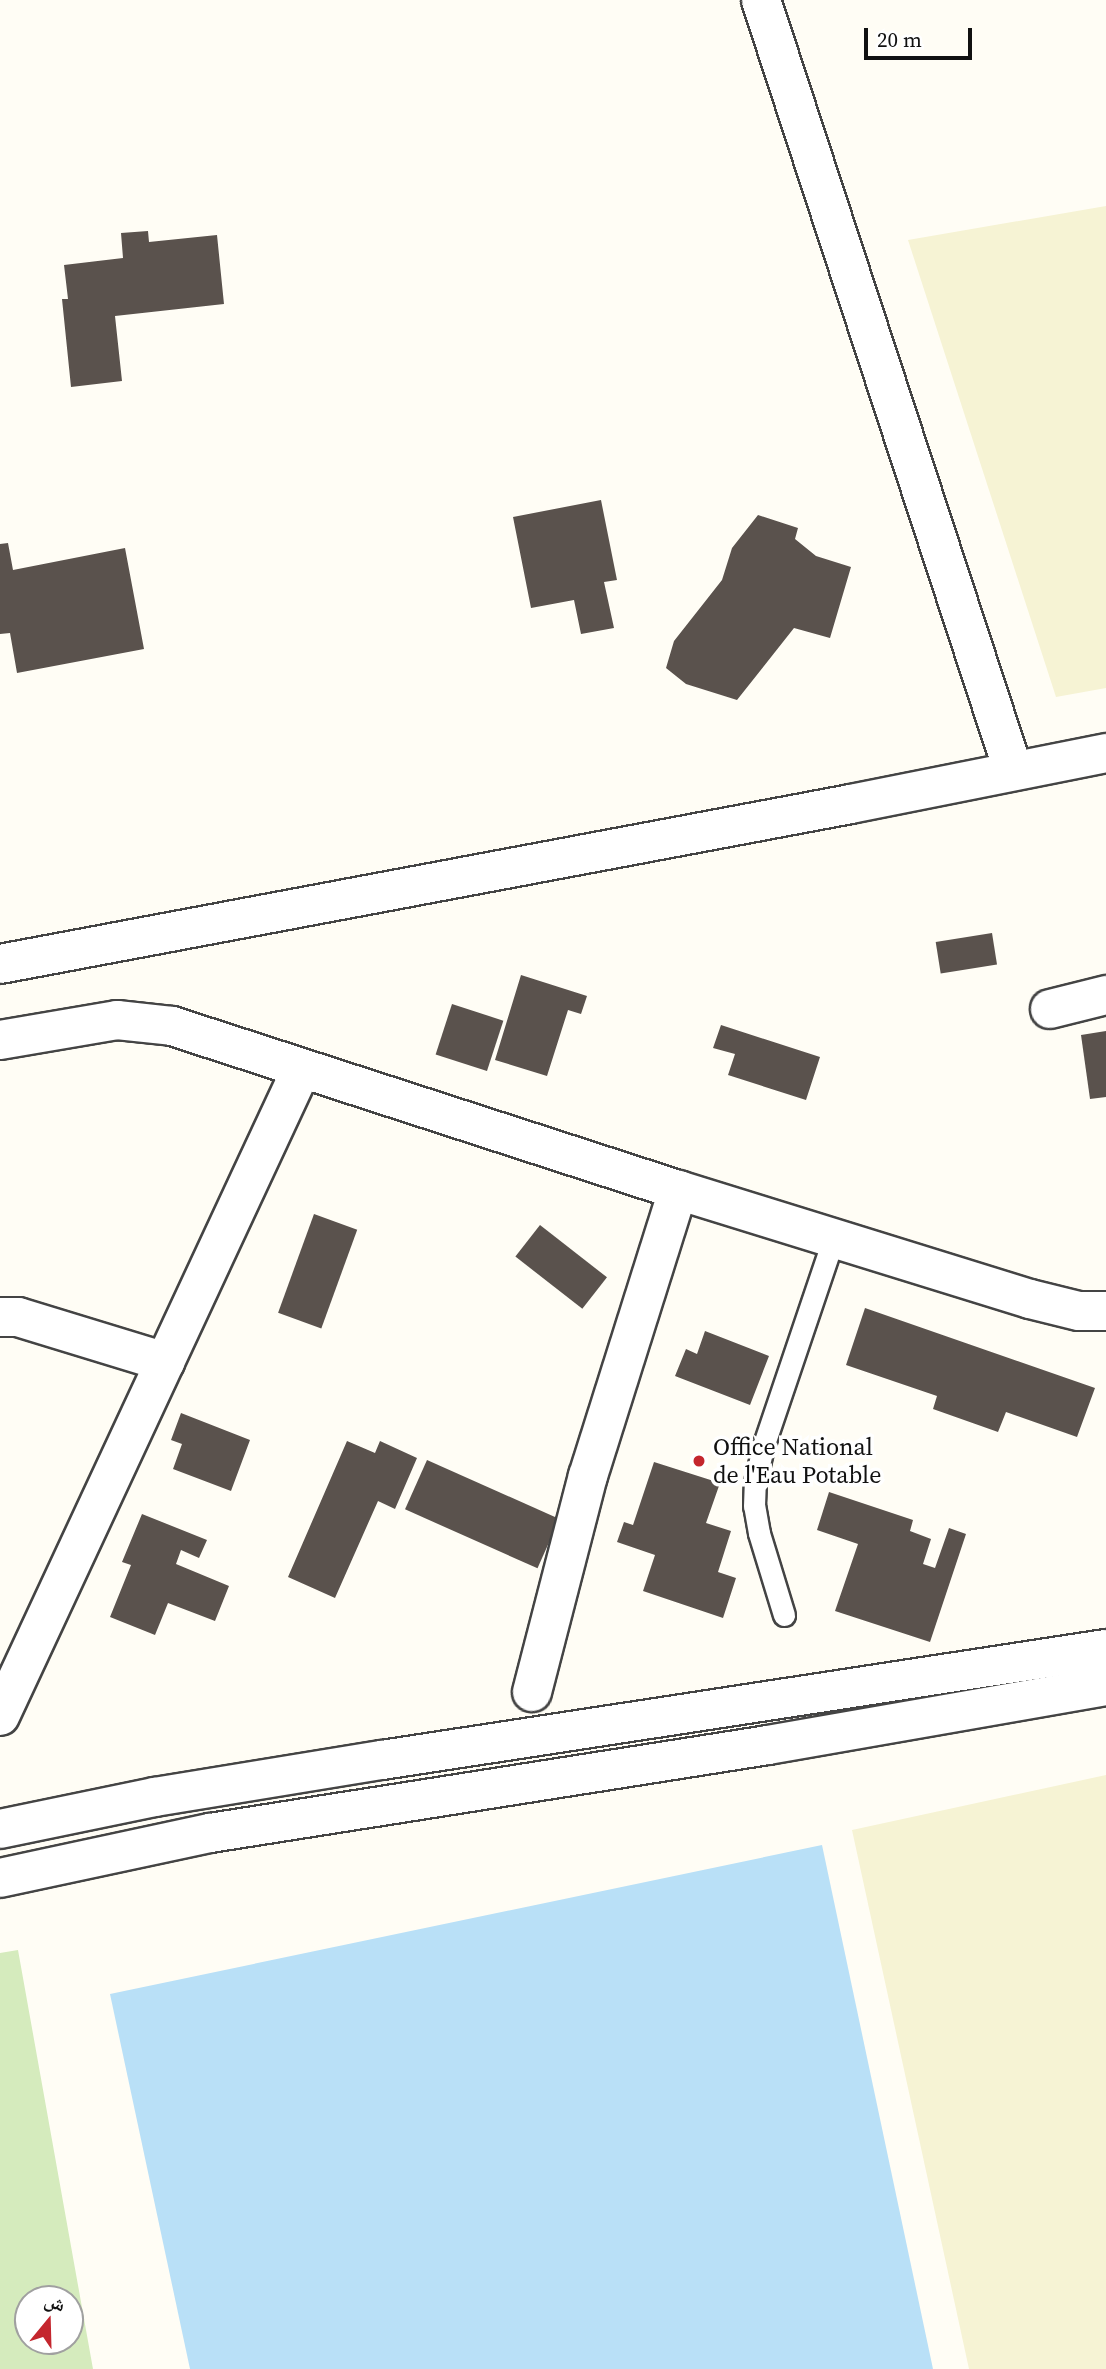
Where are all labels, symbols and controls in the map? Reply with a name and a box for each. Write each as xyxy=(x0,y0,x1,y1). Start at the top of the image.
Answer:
scale bar xyxy=(868,14,976,58)
text: 20 m xyxy=(877,25,922,54)
place label: Office National de l'Eau Potable xyxy=(713,1433,881,1489)
marker: Office National de l'Eau Potable xyxy=(691,1453,707,1469)
north arrow xyxy=(14,2285,84,2355)
text: ش xyxy=(41,2286,69,2318)

